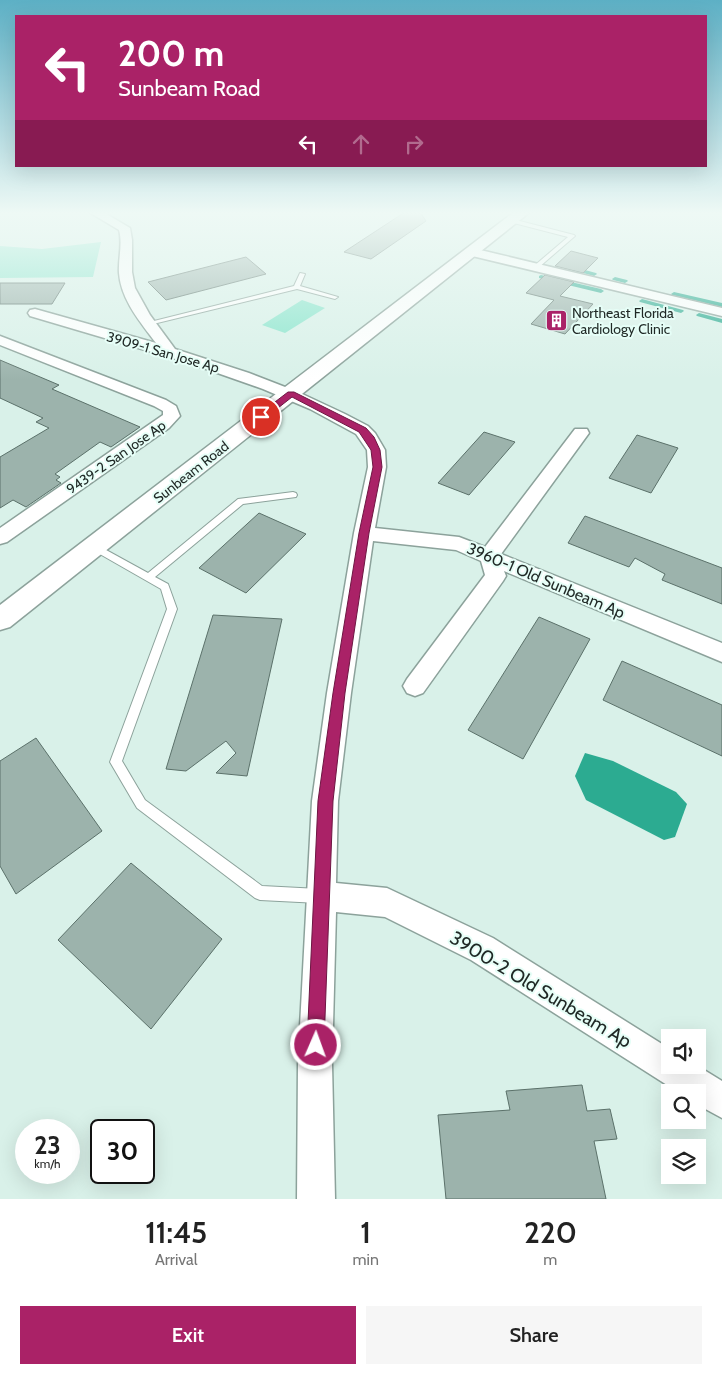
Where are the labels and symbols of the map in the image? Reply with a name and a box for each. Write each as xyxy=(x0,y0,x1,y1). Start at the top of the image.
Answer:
place label: Northeast Florida Cardiology Clinic xyxy=(572,304,674,338)
building icon: Northeast Florida Cardiology Clinic xyxy=(544,309,568,333)
street label: 3909-1 San Jose Ap xyxy=(105,327,222,377)
pin xyxy=(240,396,282,438)
street label: 9439-2 San Jose Ap xyxy=(63,416,169,498)
street label: Sunbeam Road xyxy=(150,437,232,507)
street label: 3960-1 Old Sunbeam Ap xyxy=(464,539,628,622)
street label: 3900-2 Old Sunbeam Ap xyxy=(446,926,636,1053)
position arrow xyxy=(289,1018,341,1070)
speed limit sign: 30 xyxy=(90,1119,155,1184)

